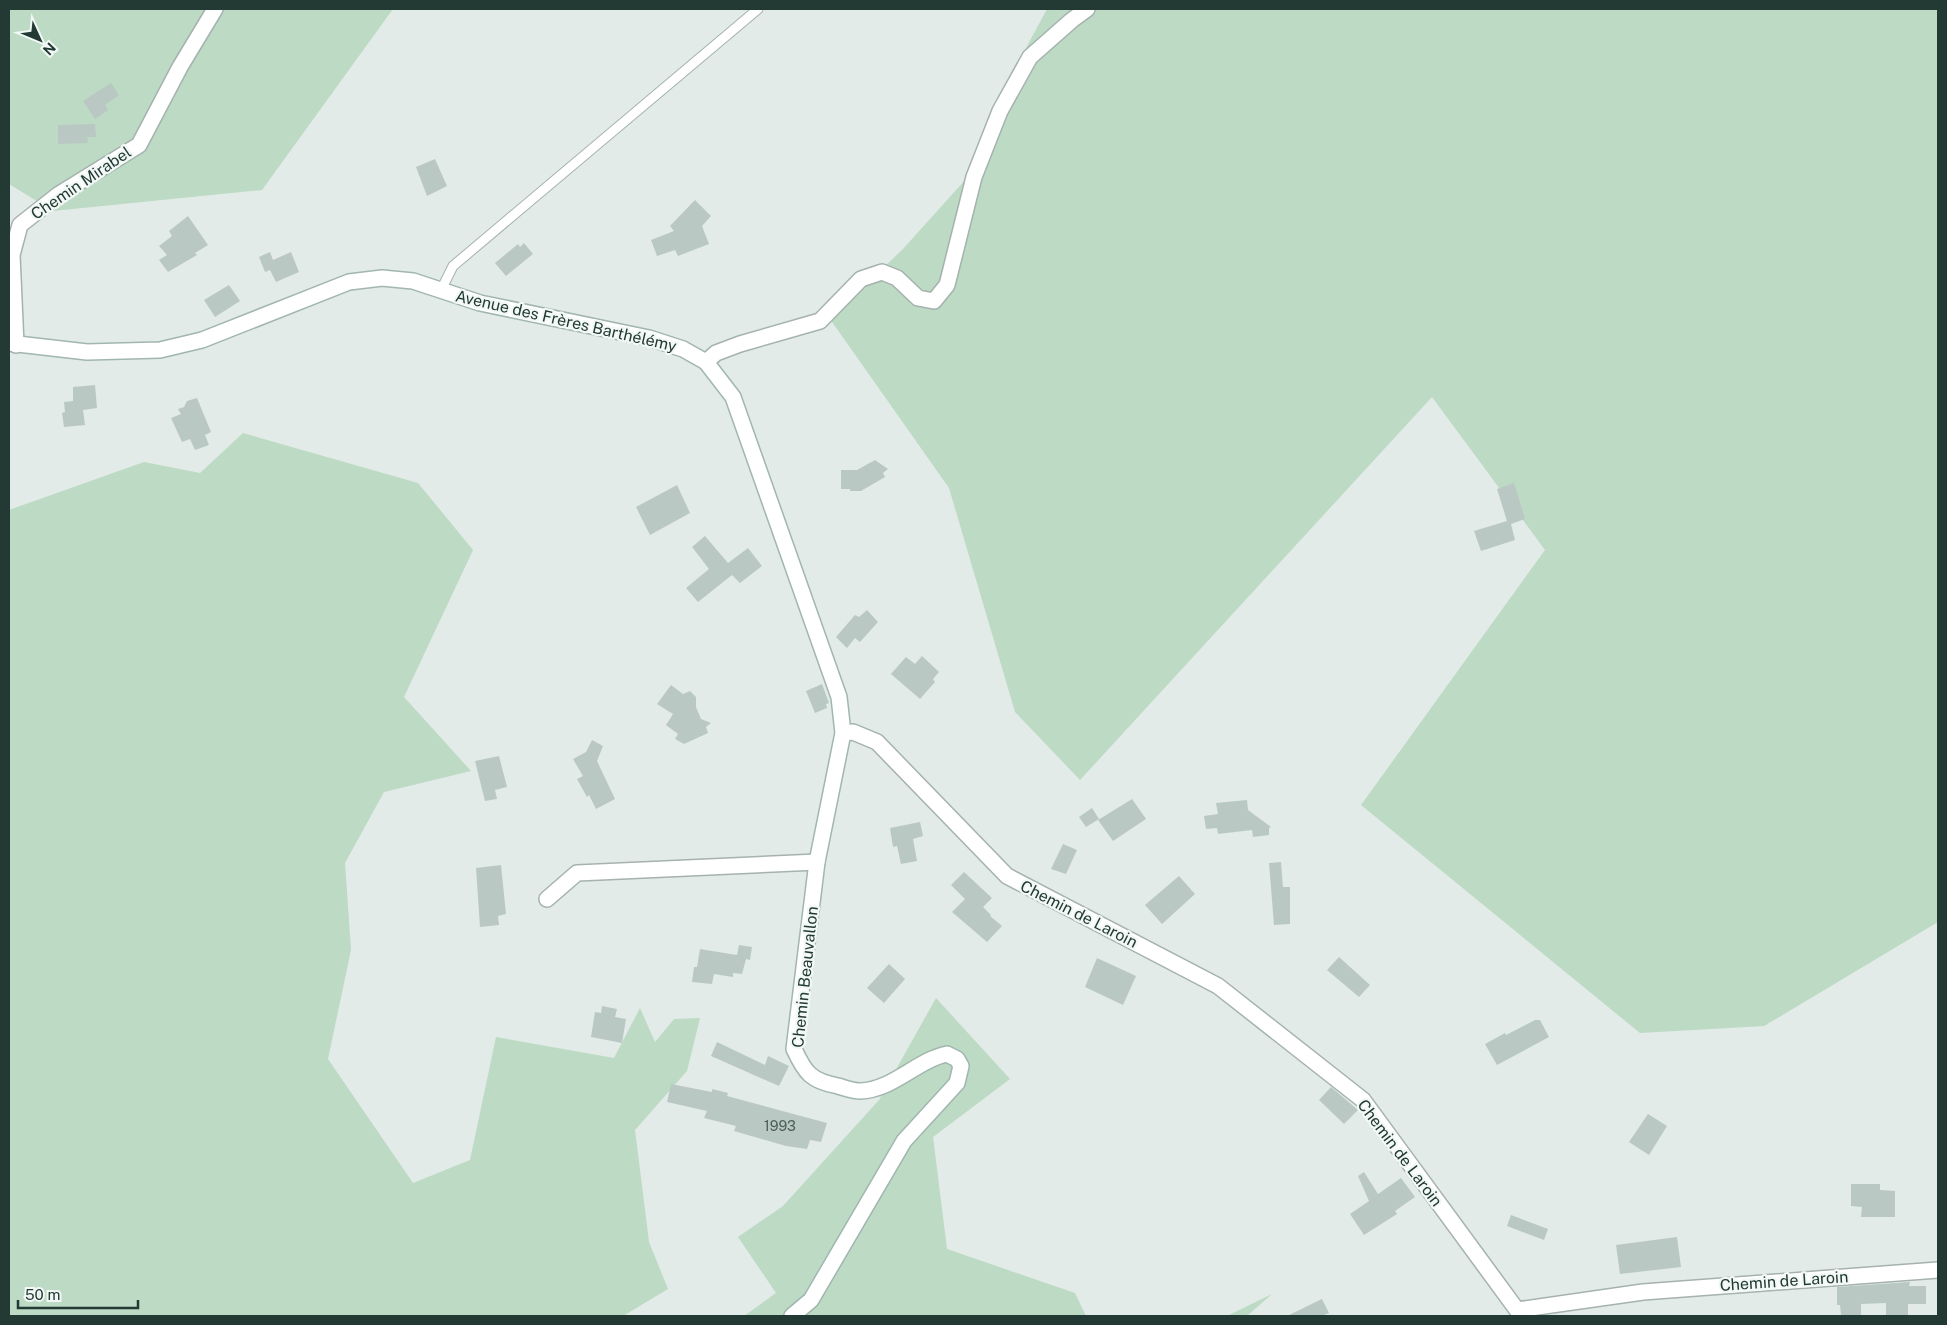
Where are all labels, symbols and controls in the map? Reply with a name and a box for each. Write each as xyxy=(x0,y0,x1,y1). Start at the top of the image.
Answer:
north arrow xyxy=(15,15,65,65)
text: N xyxy=(40,40,59,59)
street label: Chemin Mirabel xyxy=(27,142,135,224)
street label: Avenue des Frères Barthélémy xyxy=(454,286,679,356)
street label: Chemin de Laroin xyxy=(1017,876,1141,952)
street label: Chemin Beauvallon xyxy=(788,905,822,1049)
street label: Chemin de Laroin xyxy=(1354,1096,1446,1210)
house number: 1993 xyxy=(764,1118,796,1134)
street label: Chemin de Laroin xyxy=(1719,1267,1849,1295)
scale bar xyxy=(18,1278,138,1310)
text: 50 m xyxy=(25,1286,60,1303)

